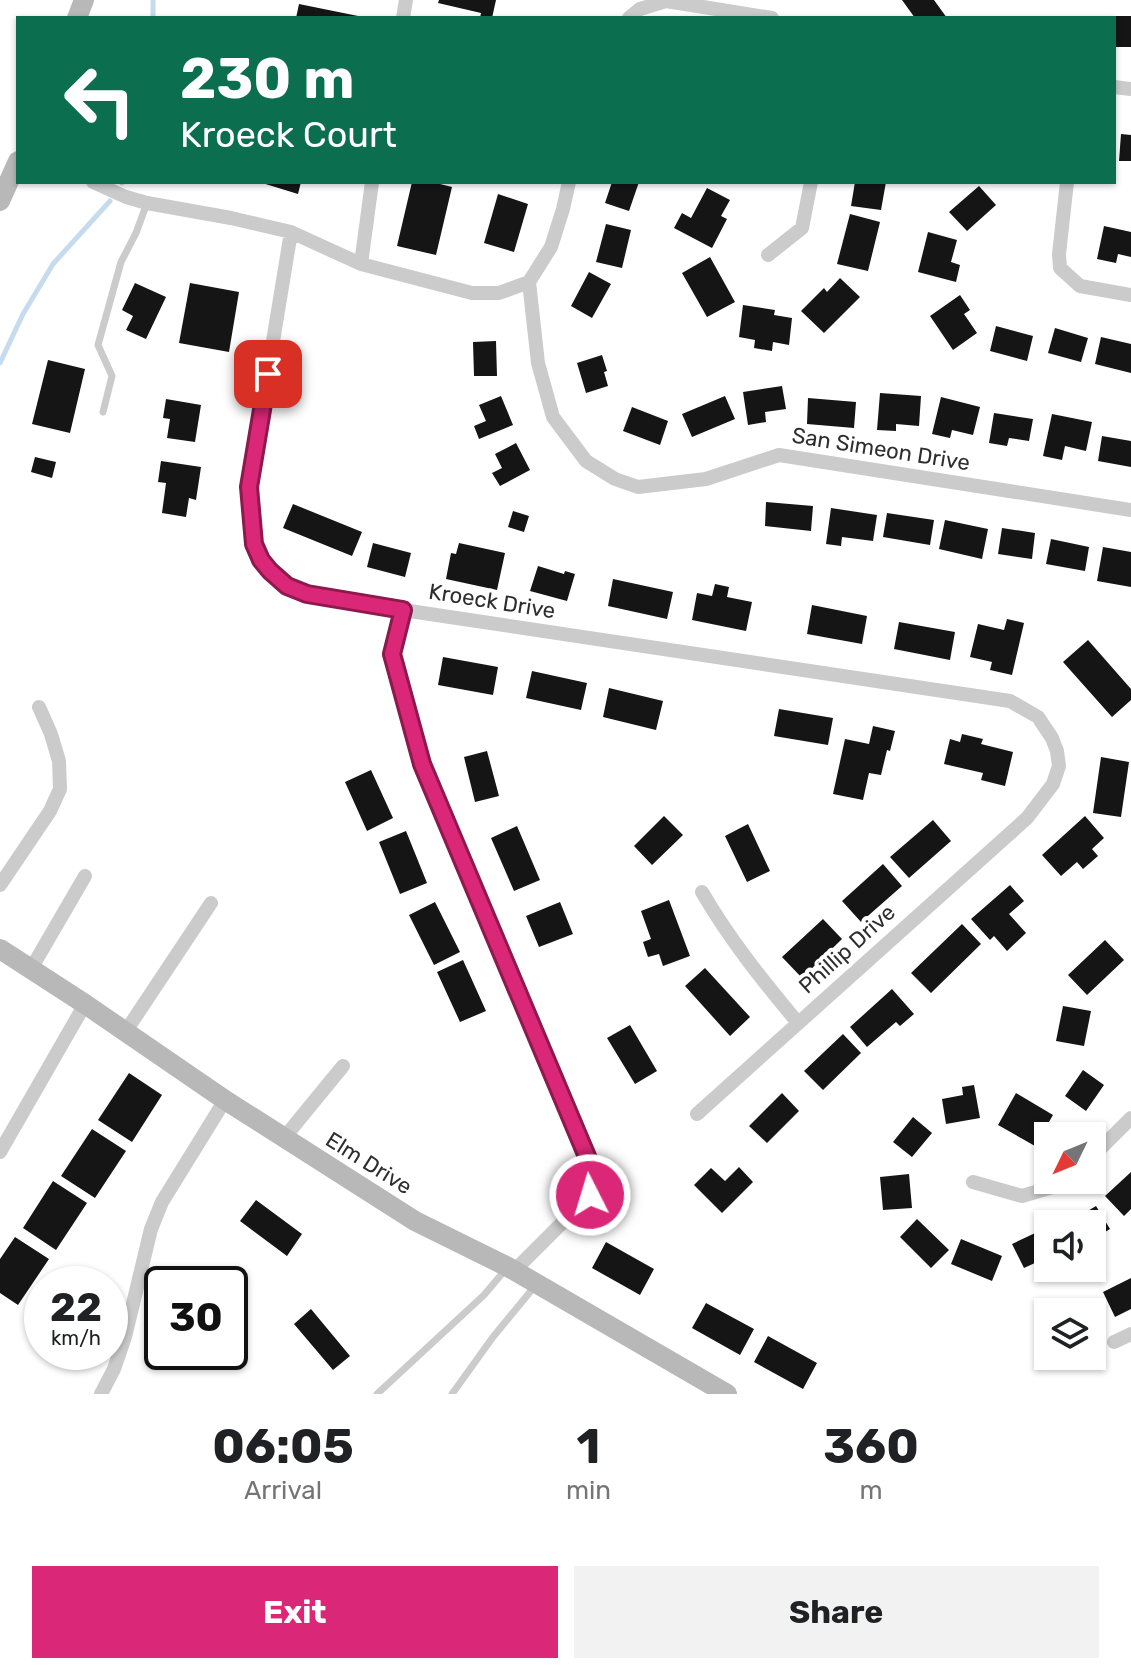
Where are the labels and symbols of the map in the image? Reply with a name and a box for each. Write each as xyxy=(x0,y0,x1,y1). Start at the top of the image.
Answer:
pin xyxy=(234,340,302,408)
street label: San Simeon Drive xyxy=(790,422,972,476)
street label: Kroeck Drive xyxy=(427,578,557,624)
street label: Phillip Drive xyxy=(793,899,901,999)
north arrow xyxy=(1034,1122,1106,1194)
street label: Elm Drive xyxy=(321,1126,417,1200)
position arrow xyxy=(548,1153,632,1237)
speed limit sign: 30 xyxy=(144,1266,248,1370)

